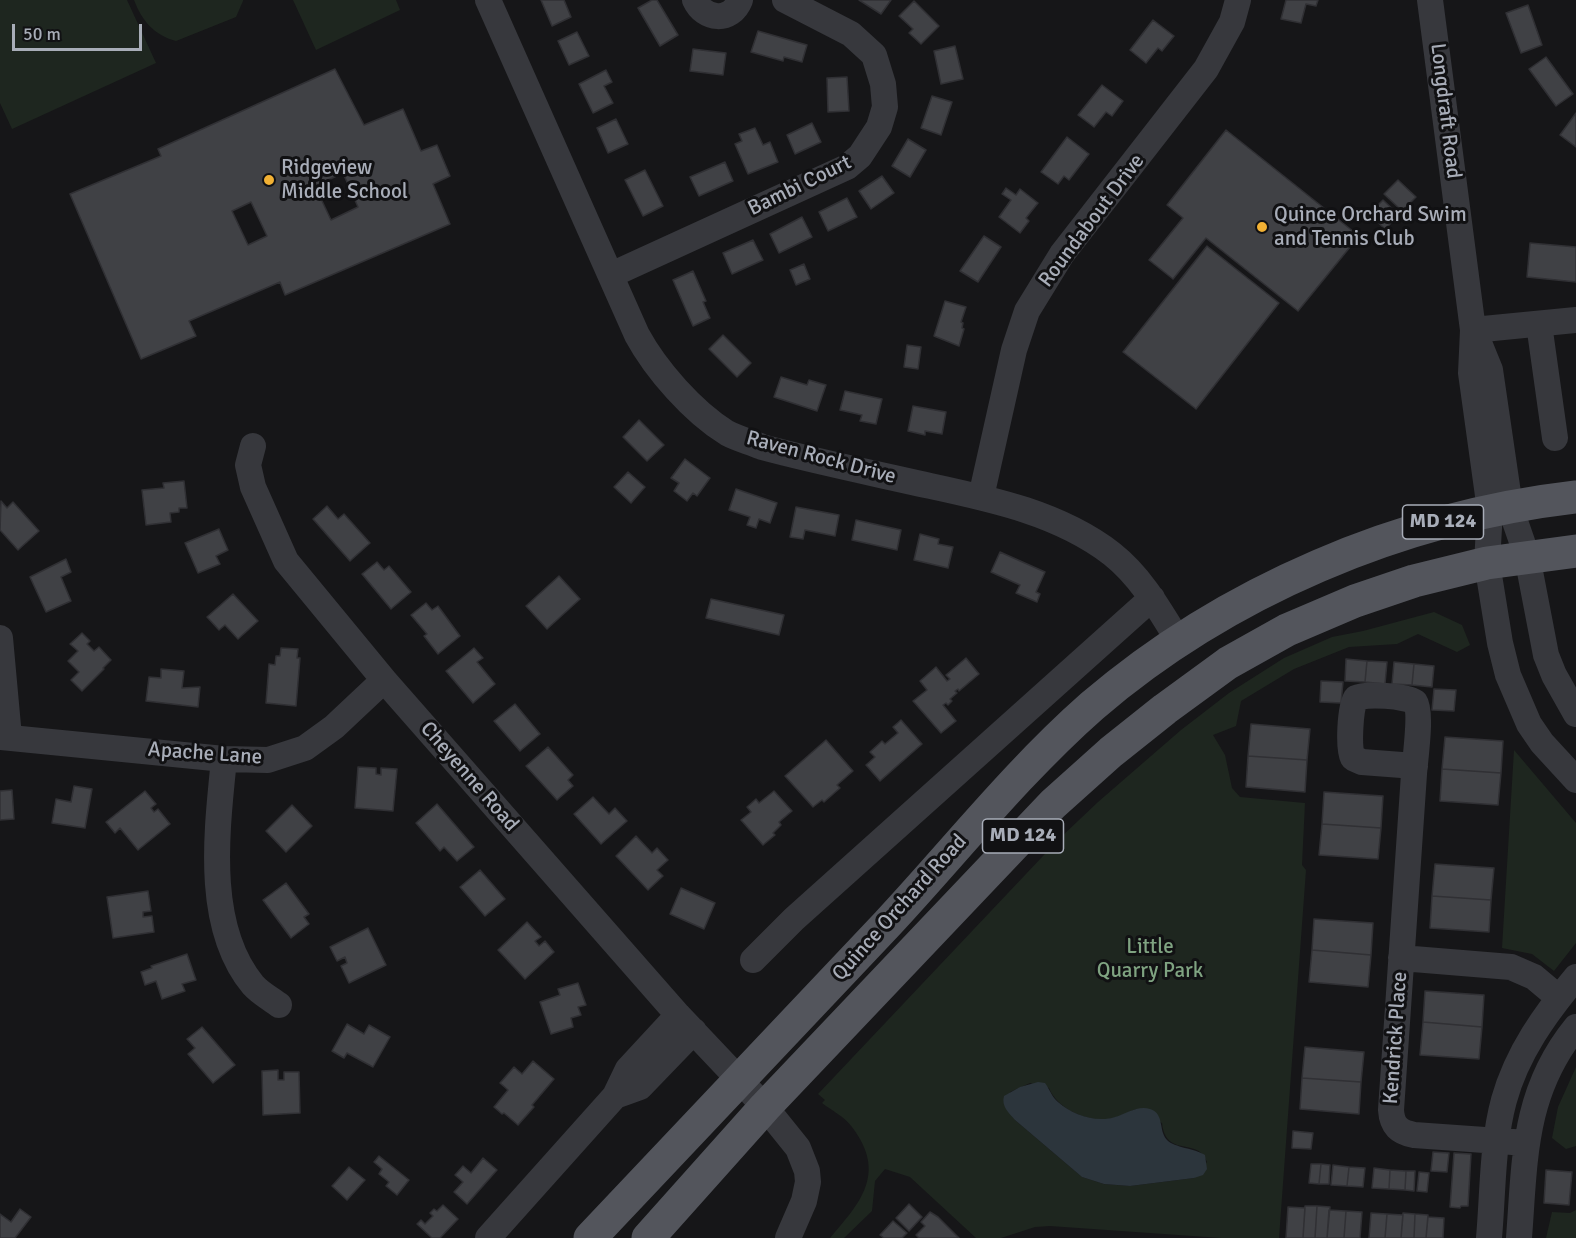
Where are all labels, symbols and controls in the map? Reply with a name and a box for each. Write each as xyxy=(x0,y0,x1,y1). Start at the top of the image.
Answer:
scale bar xyxy=(15,12,146,50)
text: 50 m xyxy=(23,23,61,45)
street label: Longdraft Road xyxy=(1424,42,1466,180)
street label: Roundabout Drive xyxy=(1034,149,1150,293)
street label: Bambi Court xyxy=(744,150,856,222)
place label: Ridgeview Middle School xyxy=(281,155,408,205)
marker: Ridgeview Middle School xyxy=(262,173,276,187)
place label: Quince Orchard Swim and Tennis Club xyxy=(1274,202,1467,252)
marker: Quince Orchard Swim and Tennis Club xyxy=(1255,220,1269,234)
street label: Raven Rock Drive xyxy=(743,426,899,490)
road number: MD 124 xyxy=(1402,505,1484,539)
street label: Cheyenne Road xyxy=(414,717,524,837)
street label: Apache Lane xyxy=(147,737,263,771)
road number: MD 124 xyxy=(982,819,1064,853)
street label: Quince Orchard Road xyxy=(828,830,972,986)
park label: Little Quarry Park xyxy=(1097,934,1203,984)
street label: Kendrick Place xyxy=(1379,971,1413,1105)

